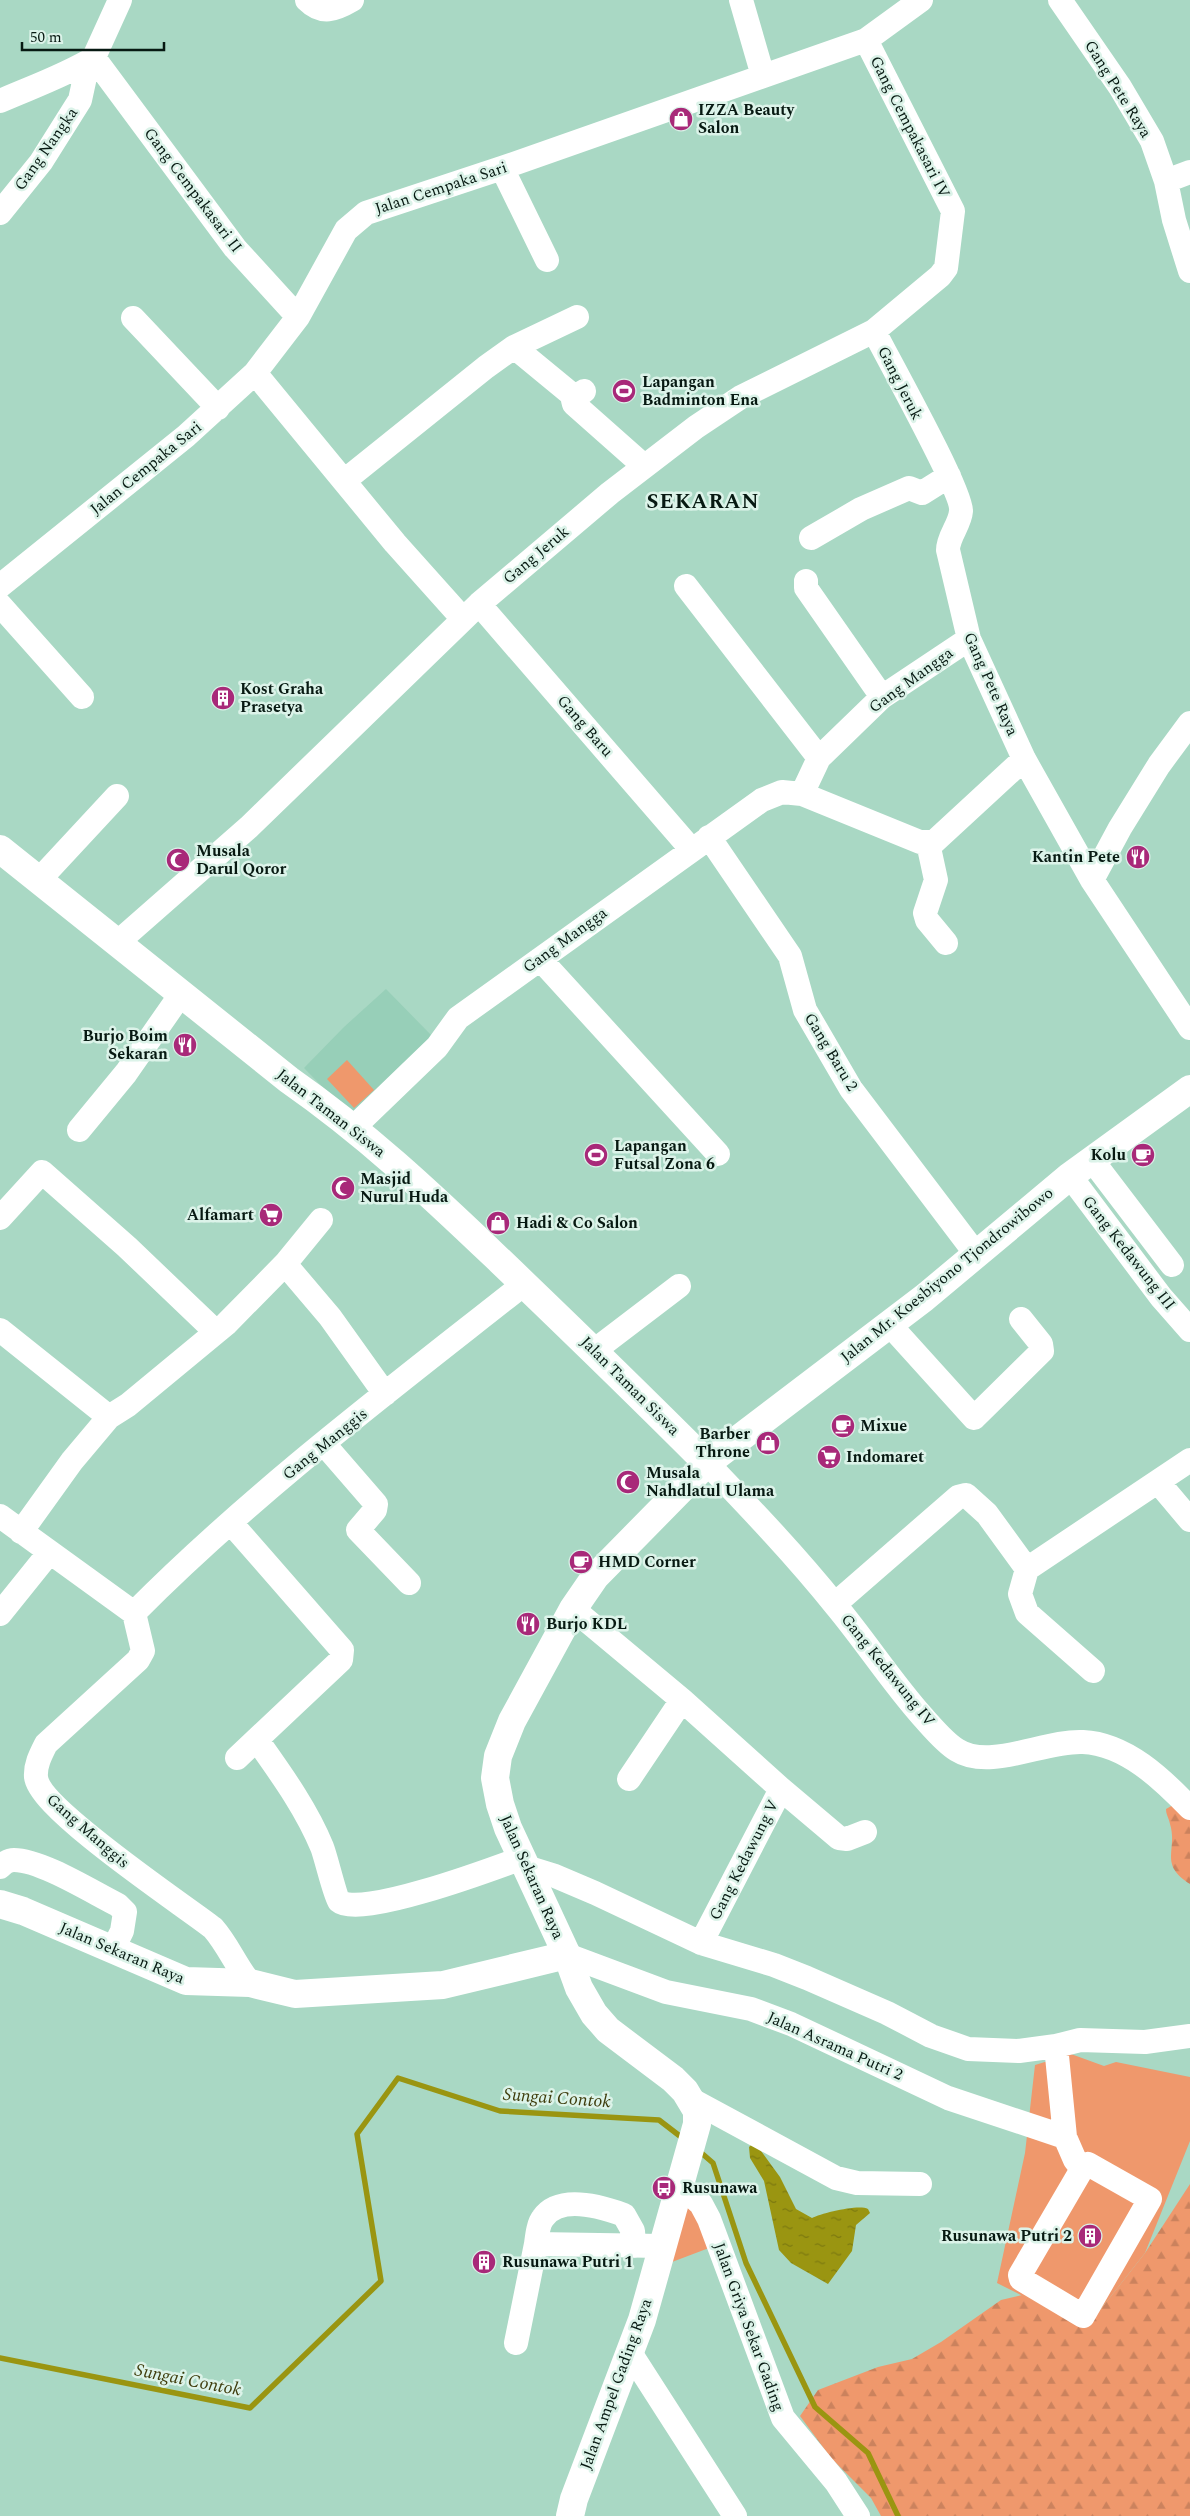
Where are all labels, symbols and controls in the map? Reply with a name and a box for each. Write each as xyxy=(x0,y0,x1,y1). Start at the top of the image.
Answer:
scale bar xyxy=(22,20,165,52)
text: 50 m xyxy=(30,26,62,49)
street label: Gang Pete Raya xyxy=(1078,36,1158,143)
street label: Gang Cempakasari IV xyxy=(864,52,956,202)
place label: IZZA Beauty Salon xyxy=(698,98,795,140)
street label: Gang Nangka xyxy=(8,102,84,196)
shop icon: IZZA Beauty Salon xyxy=(668,106,694,132)
street label: Gang Cempakasari II xyxy=(138,122,248,258)
street label: Jalan Cempaka Sari xyxy=(372,155,510,221)
street label: Gang Jeruk xyxy=(871,342,929,424)
place label: Lapangan Badminton Ena xyxy=(642,370,759,412)
sports icon: Lapangan Badminton Ena xyxy=(611,378,637,404)
street label: Jalan Cempaka Sari xyxy=(85,415,207,521)
district label: SEKARAN xyxy=(646,486,760,518)
street label: Gang Jeruk xyxy=(498,520,574,590)
street label: Gang Pete Raya xyxy=(957,628,1025,740)
street label: Gang Mangga xyxy=(864,641,958,719)
place label: Kost Graha Prasetya xyxy=(240,677,324,719)
building icon: Kost Graha Prasetya xyxy=(210,685,236,711)
street label: Gang Baru xyxy=(551,690,619,762)
place label: Musala Darul Qoror xyxy=(196,839,287,881)
restaurant icon: Kantin Pete xyxy=(1125,844,1151,870)
place label: Kantin Pete xyxy=(1032,845,1120,869)
mosque icon: Musala Darul Qoror xyxy=(165,847,191,873)
street label: Gang Mangga xyxy=(518,901,612,979)
street label: Gang Baru 2 xyxy=(798,1008,864,1096)
place label: Burjo Boim Sekaran xyxy=(82,1024,169,1066)
restaurant icon: Burjo Boim Sekaran xyxy=(172,1032,198,1058)
street label: Jalan Taman Siswa xyxy=(271,1063,391,1163)
place label: Lapangan Futsal Zona 6 xyxy=(614,1134,715,1176)
sports icon: Lapangan Futsal Zona 6 xyxy=(583,1142,609,1168)
cafe icon: Kolu xyxy=(1130,1142,1156,1168)
place label: Kolu xyxy=(1091,1143,1127,1167)
place label: Masjid Nurul Huda xyxy=(360,1167,449,1209)
mosque icon: Masjid Nurul Huda xyxy=(330,1175,356,1201)
street label: Jalan Mr. Koesbiyono Tjondrowibowo xyxy=(835,1181,1059,1369)
street label: Gang Kedawung III xyxy=(1077,1191,1181,1315)
supermarket icon: Alfamart xyxy=(258,1202,284,1228)
place label: Alfamart xyxy=(187,1203,254,1227)
shop icon: Hadi & Co Salon xyxy=(485,1210,511,1236)
place label: Hadi & Co Salon xyxy=(516,1211,638,1235)
street label: Jalan Taman Siswa xyxy=(575,1331,685,1441)
street label: Gang Manggis xyxy=(277,1402,373,1486)
cafe icon: Mixue xyxy=(830,1413,856,1439)
place label: Mixue xyxy=(860,1414,907,1438)
place label: Barber Throne xyxy=(696,1422,750,1464)
shop icon: Barber Throne xyxy=(755,1430,781,1456)
supermarket icon: Indomaret xyxy=(816,1444,842,1470)
place label: Indomaret xyxy=(846,1445,924,1469)
place label: Musala Nahdlatul Ulama xyxy=(646,1461,775,1503)
mosque icon: Musala Nahdlatul Ulama xyxy=(615,1469,641,1495)
cafe icon: HMD Corner xyxy=(568,1549,594,1575)
place label: HMD Corner xyxy=(598,1550,696,1574)
street label: Gang Kedawung IV xyxy=(835,1608,941,1732)
restaurant icon: Burjo KDL xyxy=(515,1611,541,1637)
place label: Burjo KDL xyxy=(546,1612,627,1636)
street label: Gang Manggis xyxy=(41,1788,135,1874)
street label: Gang Kedawung V xyxy=(703,1795,785,1925)
street label: Jalan Sekaran Raya xyxy=(494,1811,570,1943)
street label: Jalan Sekaran Raya xyxy=(56,1916,189,1990)
street label: Jalan Asrama Putri 2 xyxy=(763,2005,907,2087)
water label: Sungai Contok xyxy=(502,2081,612,2115)
bus stop icon: Rusunawa xyxy=(651,2175,677,2201)
place label: Rusunawa xyxy=(682,2176,758,2200)
building icon: Rusunawa Putri 2 xyxy=(1077,2223,1103,2249)
place label: Rusunawa Putri 2 xyxy=(941,2224,1072,2248)
street label: Jalan Griya Sekar Gading xyxy=(707,2239,791,2415)
building icon: Rusunawa Putri 1 xyxy=(471,2249,497,2275)
place label: Rusunawa Putri 1 xyxy=(502,2250,633,2274)
street label: Jalan Ampel Gading Raya xyxy=(574,2295,658,2473)
water label: Sungai Contok xyxy=(132,2356,244,2404)

